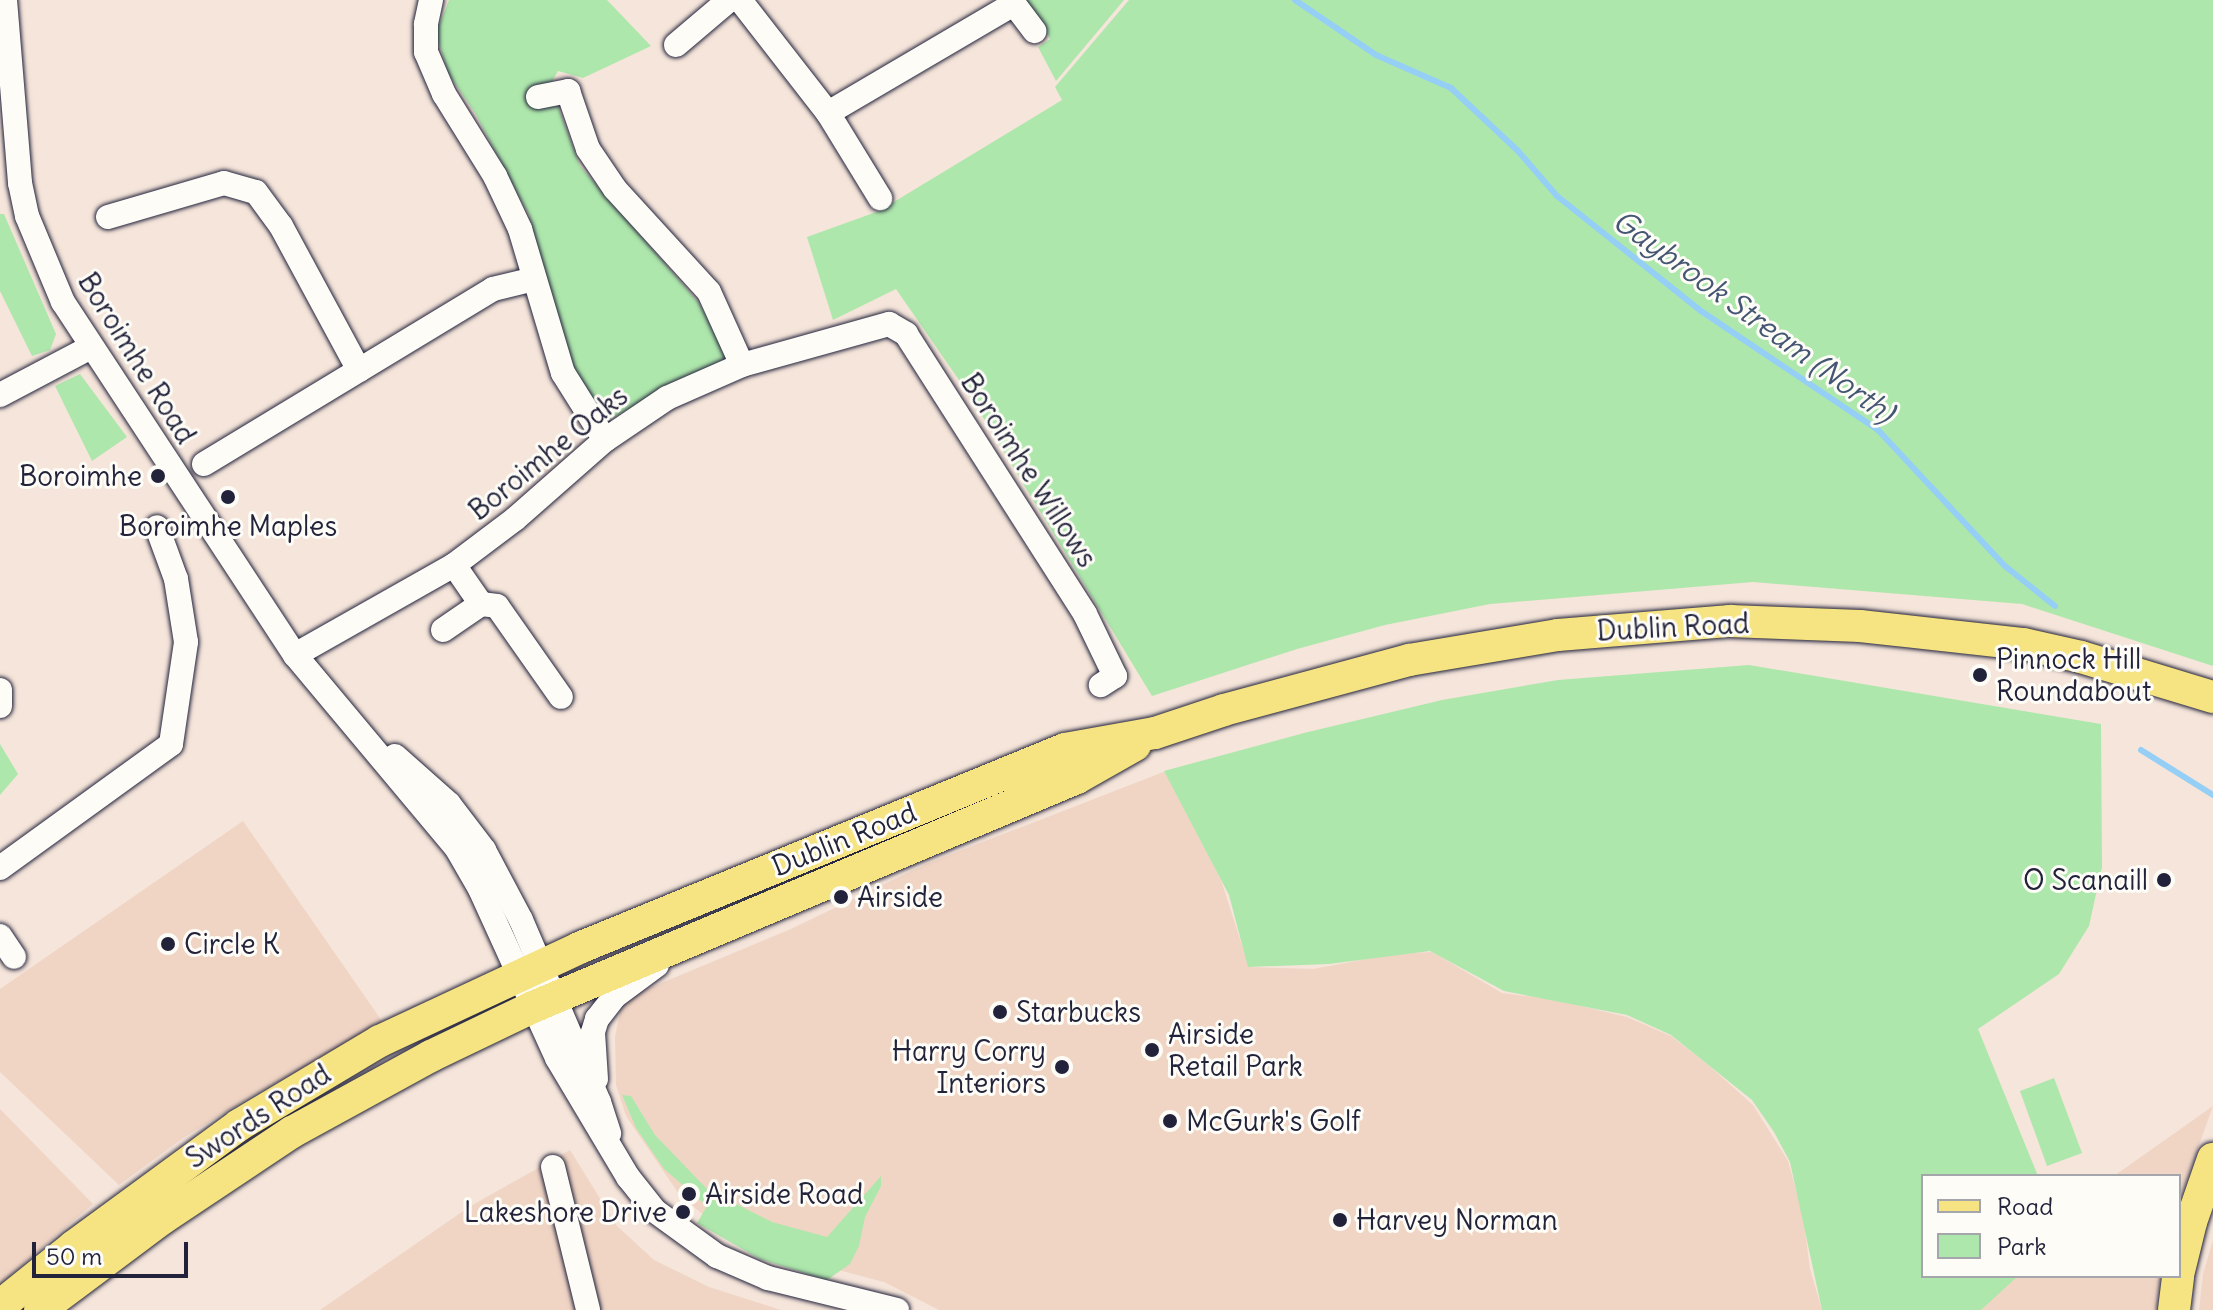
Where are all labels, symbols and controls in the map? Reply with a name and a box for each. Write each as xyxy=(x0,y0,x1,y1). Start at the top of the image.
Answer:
water label: Gaybrook Stream (North) xyxy=(1606,202,1902,430)
street label: Boroimhe Road xyxy=(71,266,203,450)
street label: Boroimhe Willows xyxy=(954,367,1104,573)
street label: Boroimhe Oaks xyxy=(462,379,634,527)
place label: Boroimhe xyxy=(19,459,142,493)
marker: Boroimhe xyxy=(149,467,167,485)
marker: Boroimhe Maples xyxy=(219,488,237,506)
place label: Boroimhe Maples xyxy=(119,509,337,543)
street label: Dublin Road xyxy=(1596,606,1750,648)
place label: Pinnock Hill Roundabout xyxy=(1996,642,2151,708)
marker: Pinnock Hill Roundabout xyxy=(1971,666,1989,684)
street label: Dublin Road xyxy=(767,795,921,883)
place label: O Scanaill xyxy=(2023,863,2148,897)
marker: O Scanaill xyxy=(2155,871,2173,889)
place label: Airside xyxy=(857,880,943,914)
marker: Airside xyxy=(832,888,850,906)
place label: Circle K xyxy=(184,927,279,961)
marker: Circle K xyxy=(159,935,177,953)
place label: Starbucks xyxy=(1016,995,1141,1029)
marker: Starbucks xyxy=(991,1003,1009,1021)
place label: Airside Retail Park xyxy=(1168,1017,1303,1083)
place label: Harry Corry Interiors xyxy=(892,1034,1046,1100)
marker: Airside Retail Park xyxy=(1143,1041,1161,1059)
street label: Swords Road xyxy=(179,1057,337,1175)
marker: Harry Corry Interiors xyxy=(1053,1058,1071,1076)
place label: McGurk's Golf xyxy=(1186,1104,1360,1138)
marker: McGurk's Golf xyxy=(1161,1112,1179,1130)
legend xyxy=(1921,1174,2181,1278)
place label: Airside Road xyxy=(705,1177,863,1211)
marker: Airside Road xyxy=(680,1185,698,1203)
text: Road xyxy=(1997,1191,2053,1221)
place label: Lakeshore Drive xyxy=(464,1195,667,1229)
marker: Lakeshore Drive xyxy=(674,1203,692,1221)
place label: Harvey Norman xyxy=(1356,1203,1558,1237)
marker: Harvey Norman xyxy=(1331,1211,1349,1229)
scale bar xyxy=(36,1226,192,1276)
text: Park xyxy=(1997,1231,2047,1261)
text: 50 m xyxy=(46,1241,102,1271)

